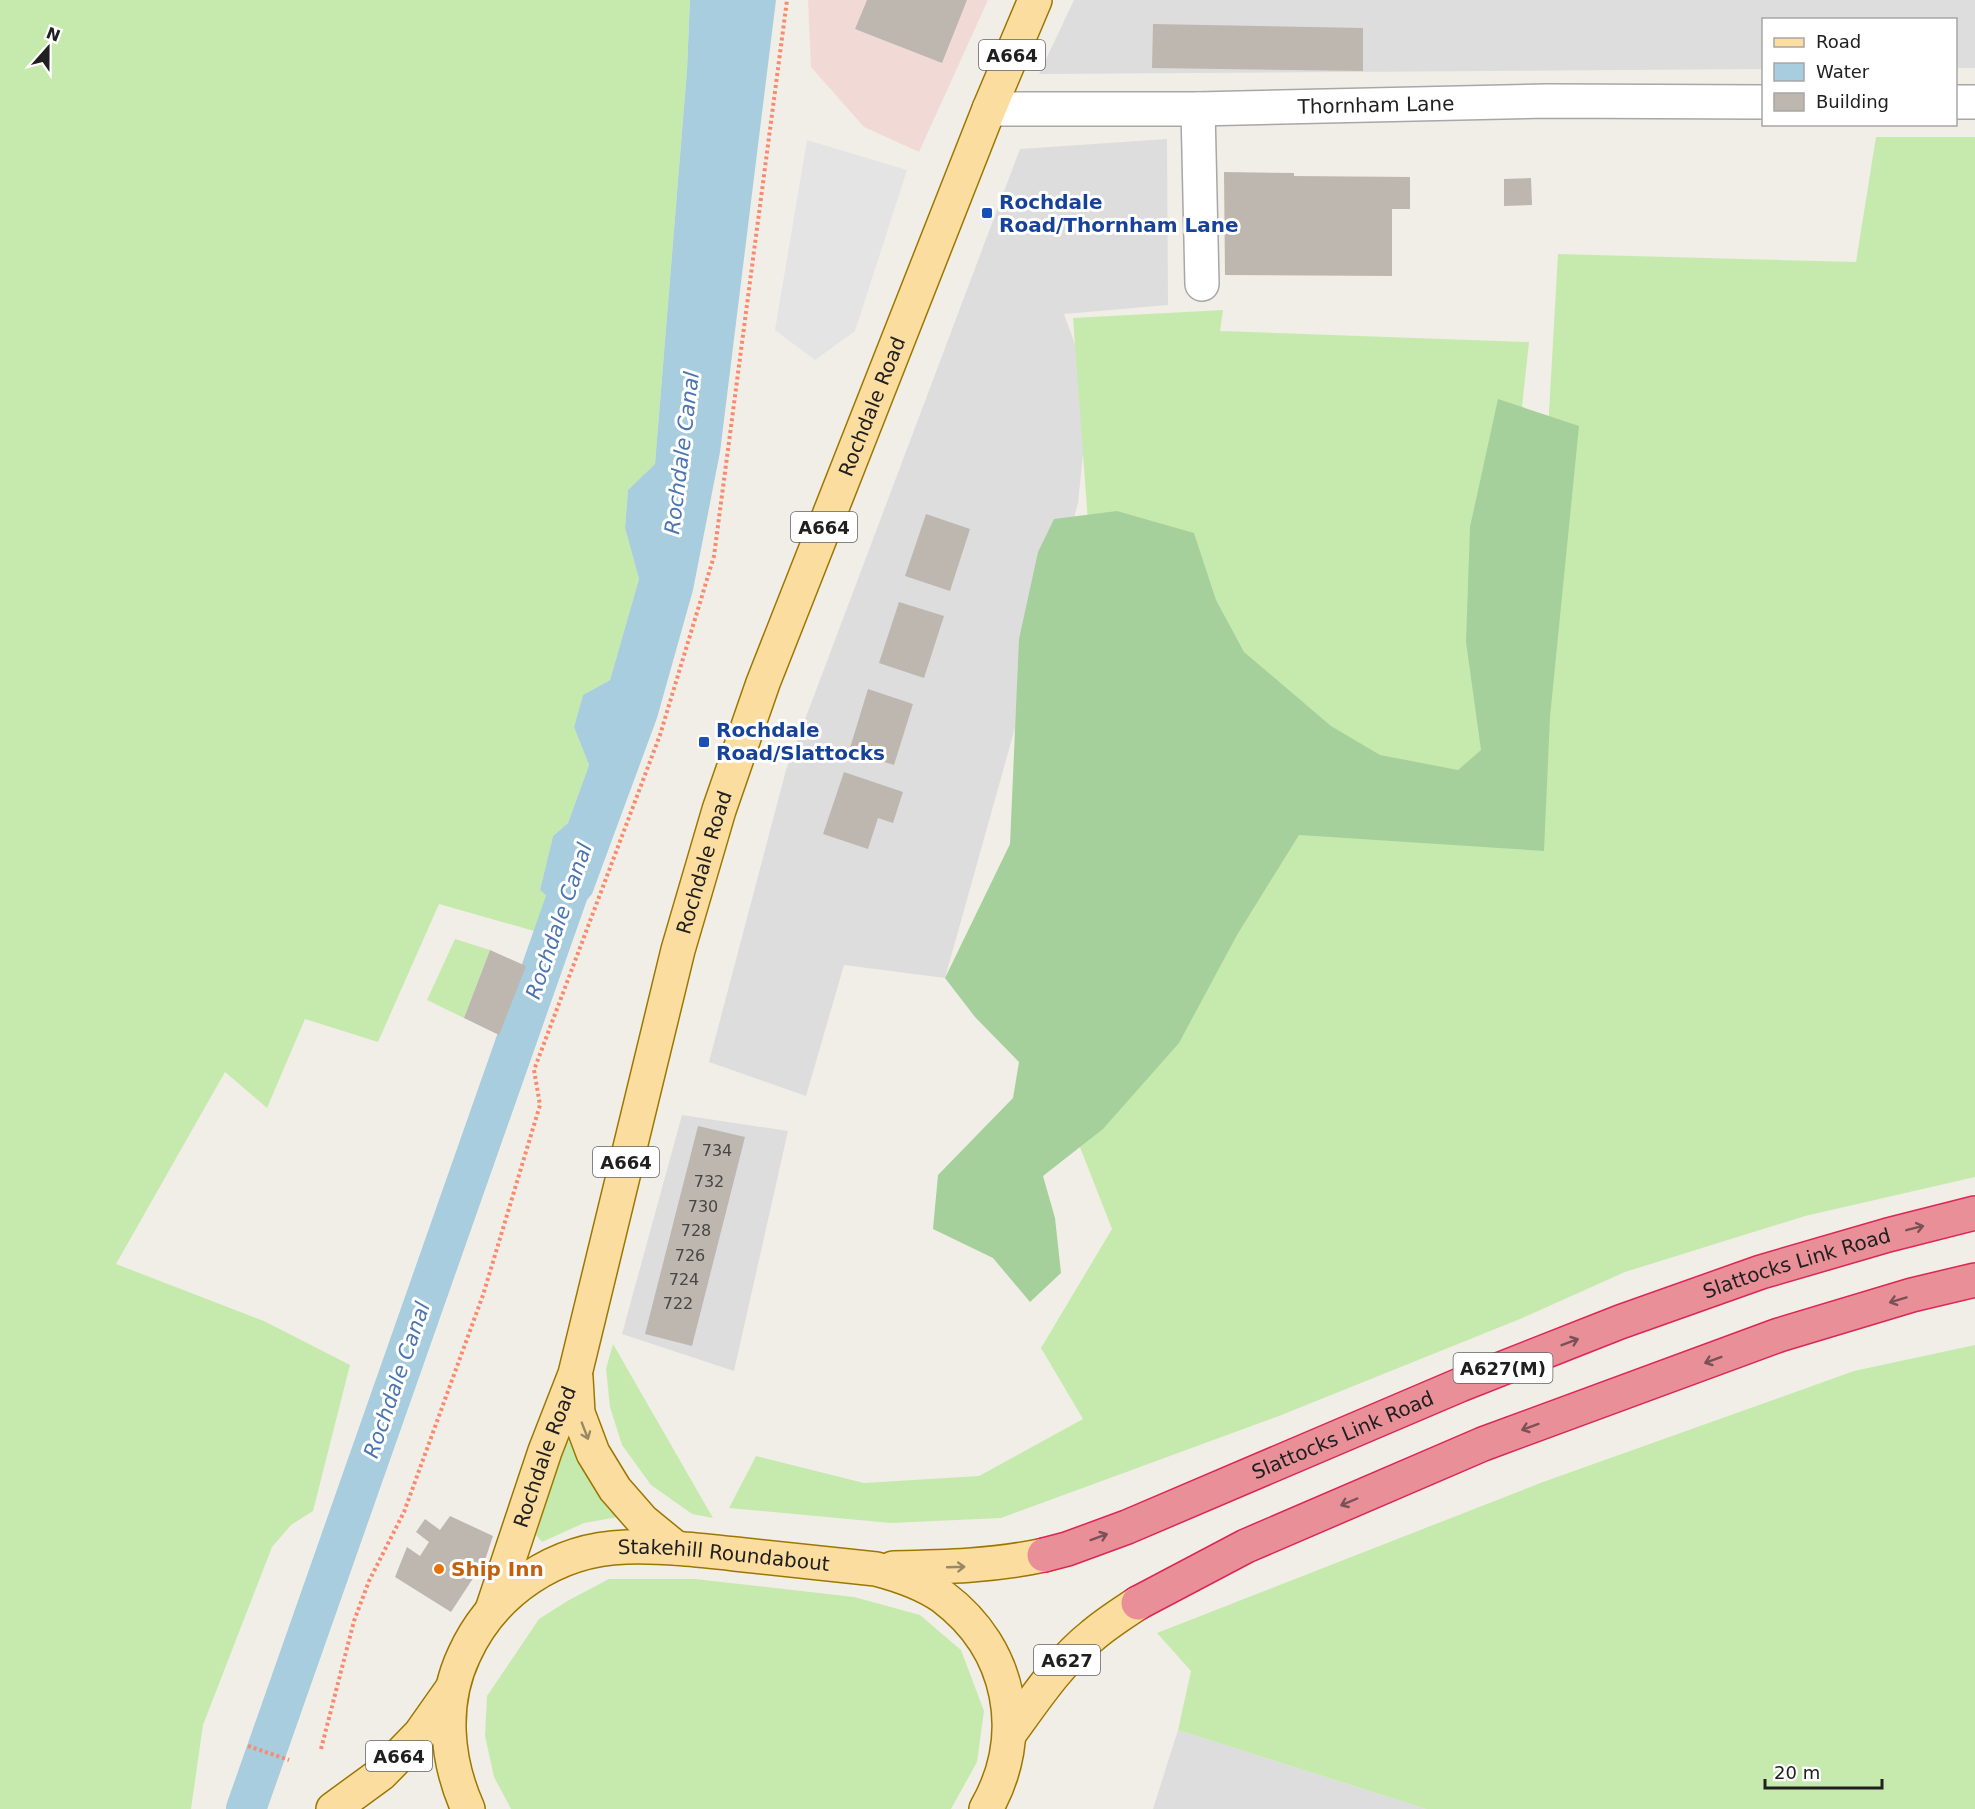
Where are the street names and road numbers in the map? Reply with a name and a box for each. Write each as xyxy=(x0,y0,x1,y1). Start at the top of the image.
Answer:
road number: A664 xyxy=(979,40,1045,70)
street label: Thornham Lane xyxy=(1296,91,1455,119)
street label: Rochdale Road xyxy=(834,333,910,480)
road number: A664 xyxy=(791,512,857,542)
street label: Rochdale Road xyxy=(671,787,737,937)
road number: A664 xyxy=(593,1147,659,1177)
street label: Slattocks Link Road xyxy=(1700,1223,1893,1304)
road number: A627(M) xyxy=(1454,1353,1552,1383)
street label: Rochdale Road xyxy=(508,1383,581,1530)
street label: Slattocks Link Road xyxy=(1248,1386,1437,1484)
street label: Stakehill Roundabout xyxy=(617,1535,831,1576)
road number: A627 xyxy=(1034,1645,1100,1675)
road number: A664 xyxy=(366,1741,432,1771)

